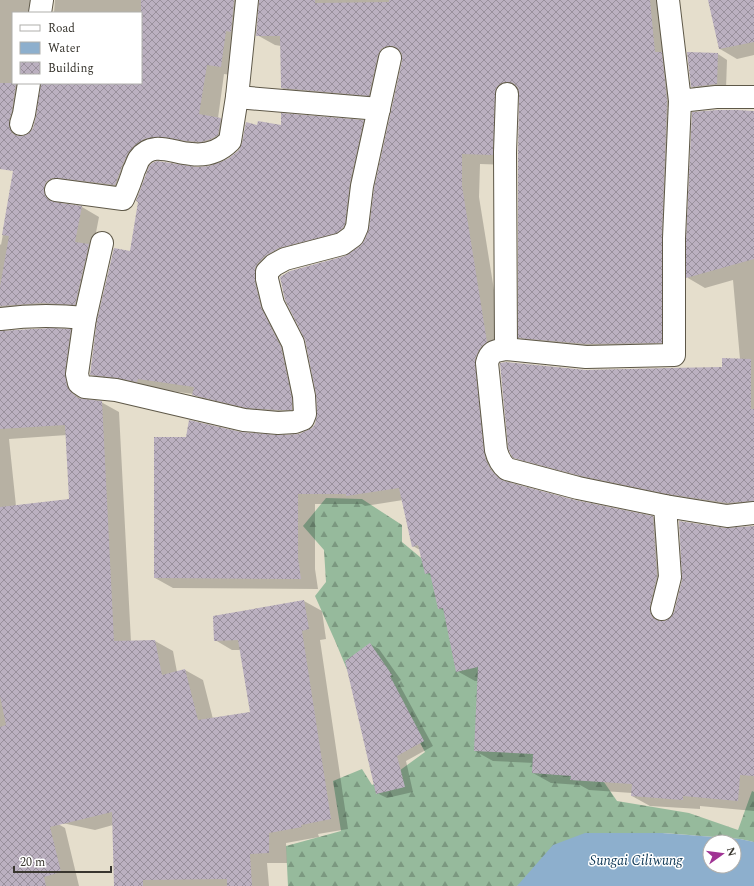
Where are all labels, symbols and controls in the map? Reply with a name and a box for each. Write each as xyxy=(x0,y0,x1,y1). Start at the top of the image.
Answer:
legend xyxy=(12,12,142,84)
text: Road xyxy=(48,19,75,38)
text: Water xyxy=(48,39,80,58)
text: Building xyxy=(48,59,94,78)
north arrow xyxy=(702,834,742,874)
text: N xyxy=(722,845,741,858)
scale bar xyxy=(14,848,111,874)
water label: Sungai Ciliwung xyxy=(589,850,683,871)
text: 20 m xyxy=(20,853,45,872)

